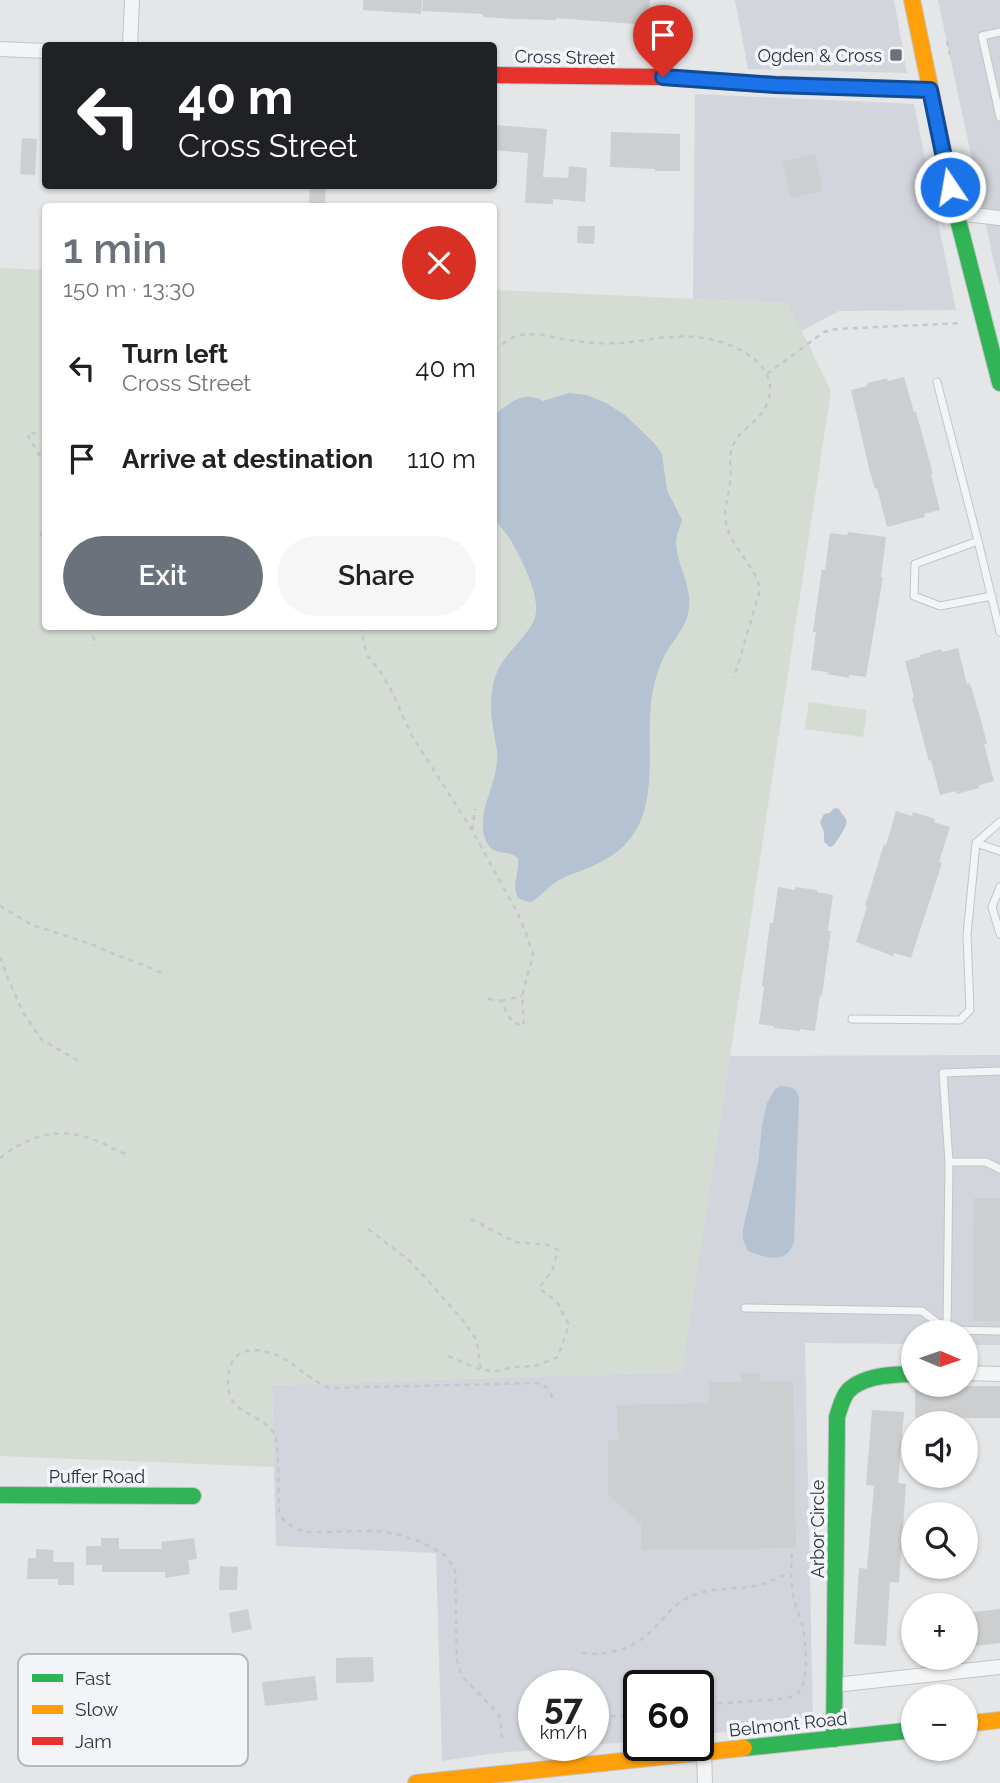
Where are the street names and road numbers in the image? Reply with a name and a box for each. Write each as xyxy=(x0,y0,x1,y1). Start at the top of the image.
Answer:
street label: Cross Street xyxy=(514,46,616,68)
street label: Puffer Road xyxy=(49,1466,145,1487)
street label: Arbor Circle xyxy=(807,1479,828,1578)
street label: Belmont Road xyxy=(728,1707,848,1741)

